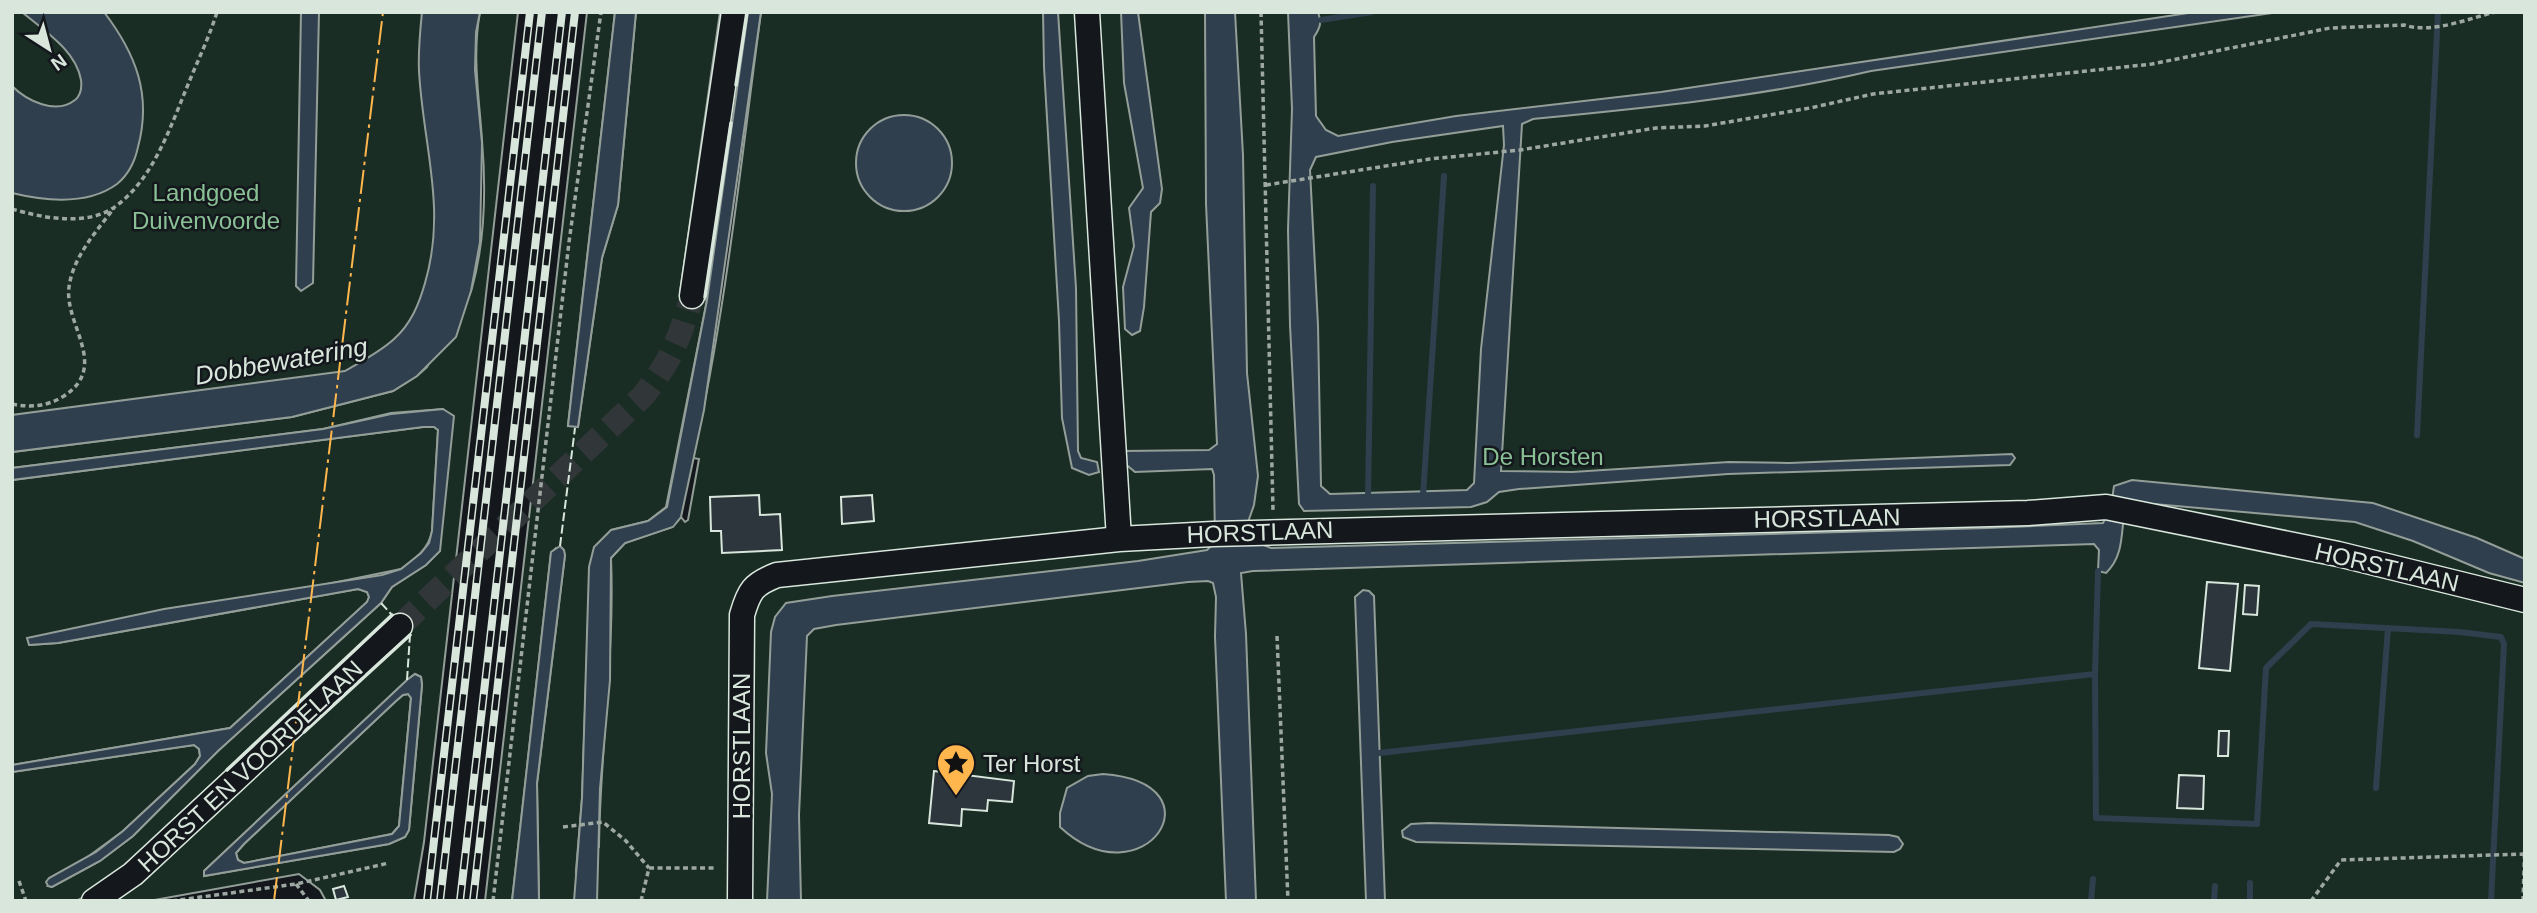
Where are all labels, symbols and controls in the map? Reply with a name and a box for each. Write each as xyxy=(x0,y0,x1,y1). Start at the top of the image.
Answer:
north arrow xyxy=(14,14,84,84)
text: N xyxy=(47,50,70,75)
park label: Landgoed Duivenvoorde xyxy=(132,179,280,234)
water label: Dobbewatering xyxy=(192,331,370,391)
park label: De Horsten xyxy=(1482,443,1604,470)
street label: HORSTLAAN xyxy=(1753,503,1901,533)
street label: HORSTLAAN xyxy=(1186,516,1334,548)
street label: HORSTLAAN xyxy=(2312,537,2462,597)
street label: HORST EN VOORDELAAN xyxy=(132,655,368,877)
street label: HORSTLAAN xyxy=(728,673,755,819)
place icon: Ter Horst xyxy=(935,742,977,797)
place label: Ter Horst xyxy=(983,750,1081,777)

